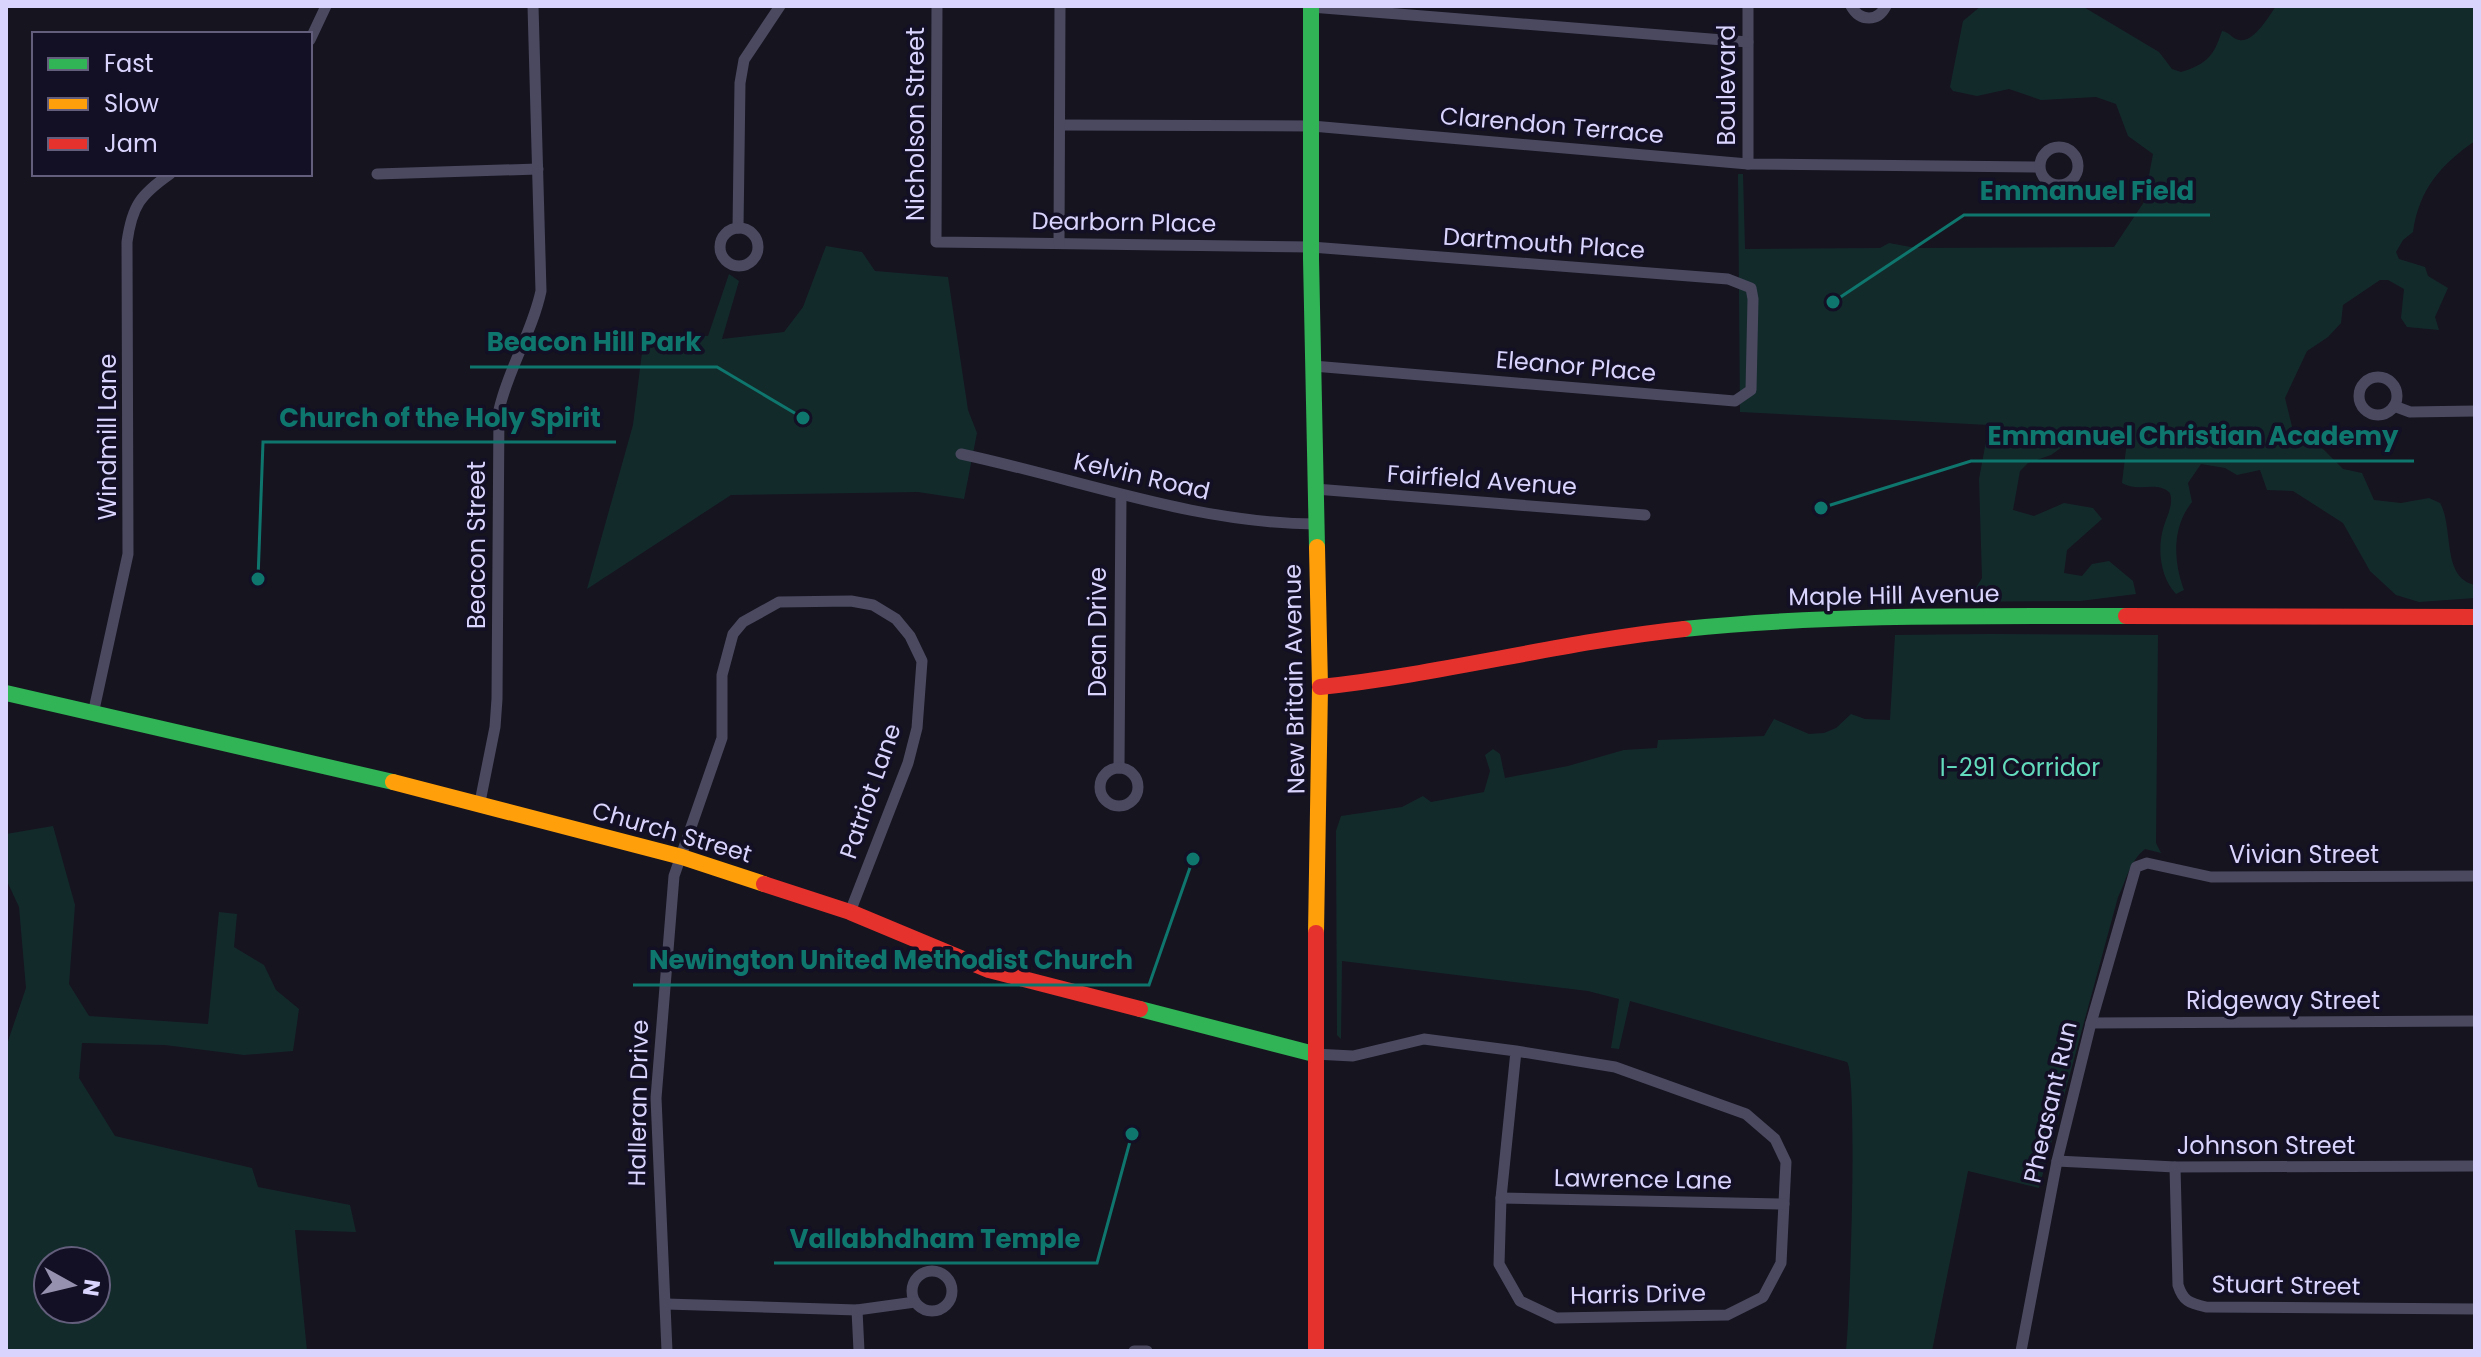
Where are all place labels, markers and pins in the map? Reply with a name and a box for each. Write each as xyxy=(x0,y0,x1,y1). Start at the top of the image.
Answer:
callout: Emmanuel Field xyxy=(1964,165,2210,215)
callout: Beacon Hill Park xyxy=(470,317,717,367)
callout: Church of the Holy Spirit xyxy=(263,392,616,442)
callout: Emmanuel Christian Academy xyxy=(1971,411,2414,461)
callout: Newington United Methodist Church xyxy=(633,935,1149,985)
callout: Vallabhdham Temple xyxy=(774,1213,1097,1263)

